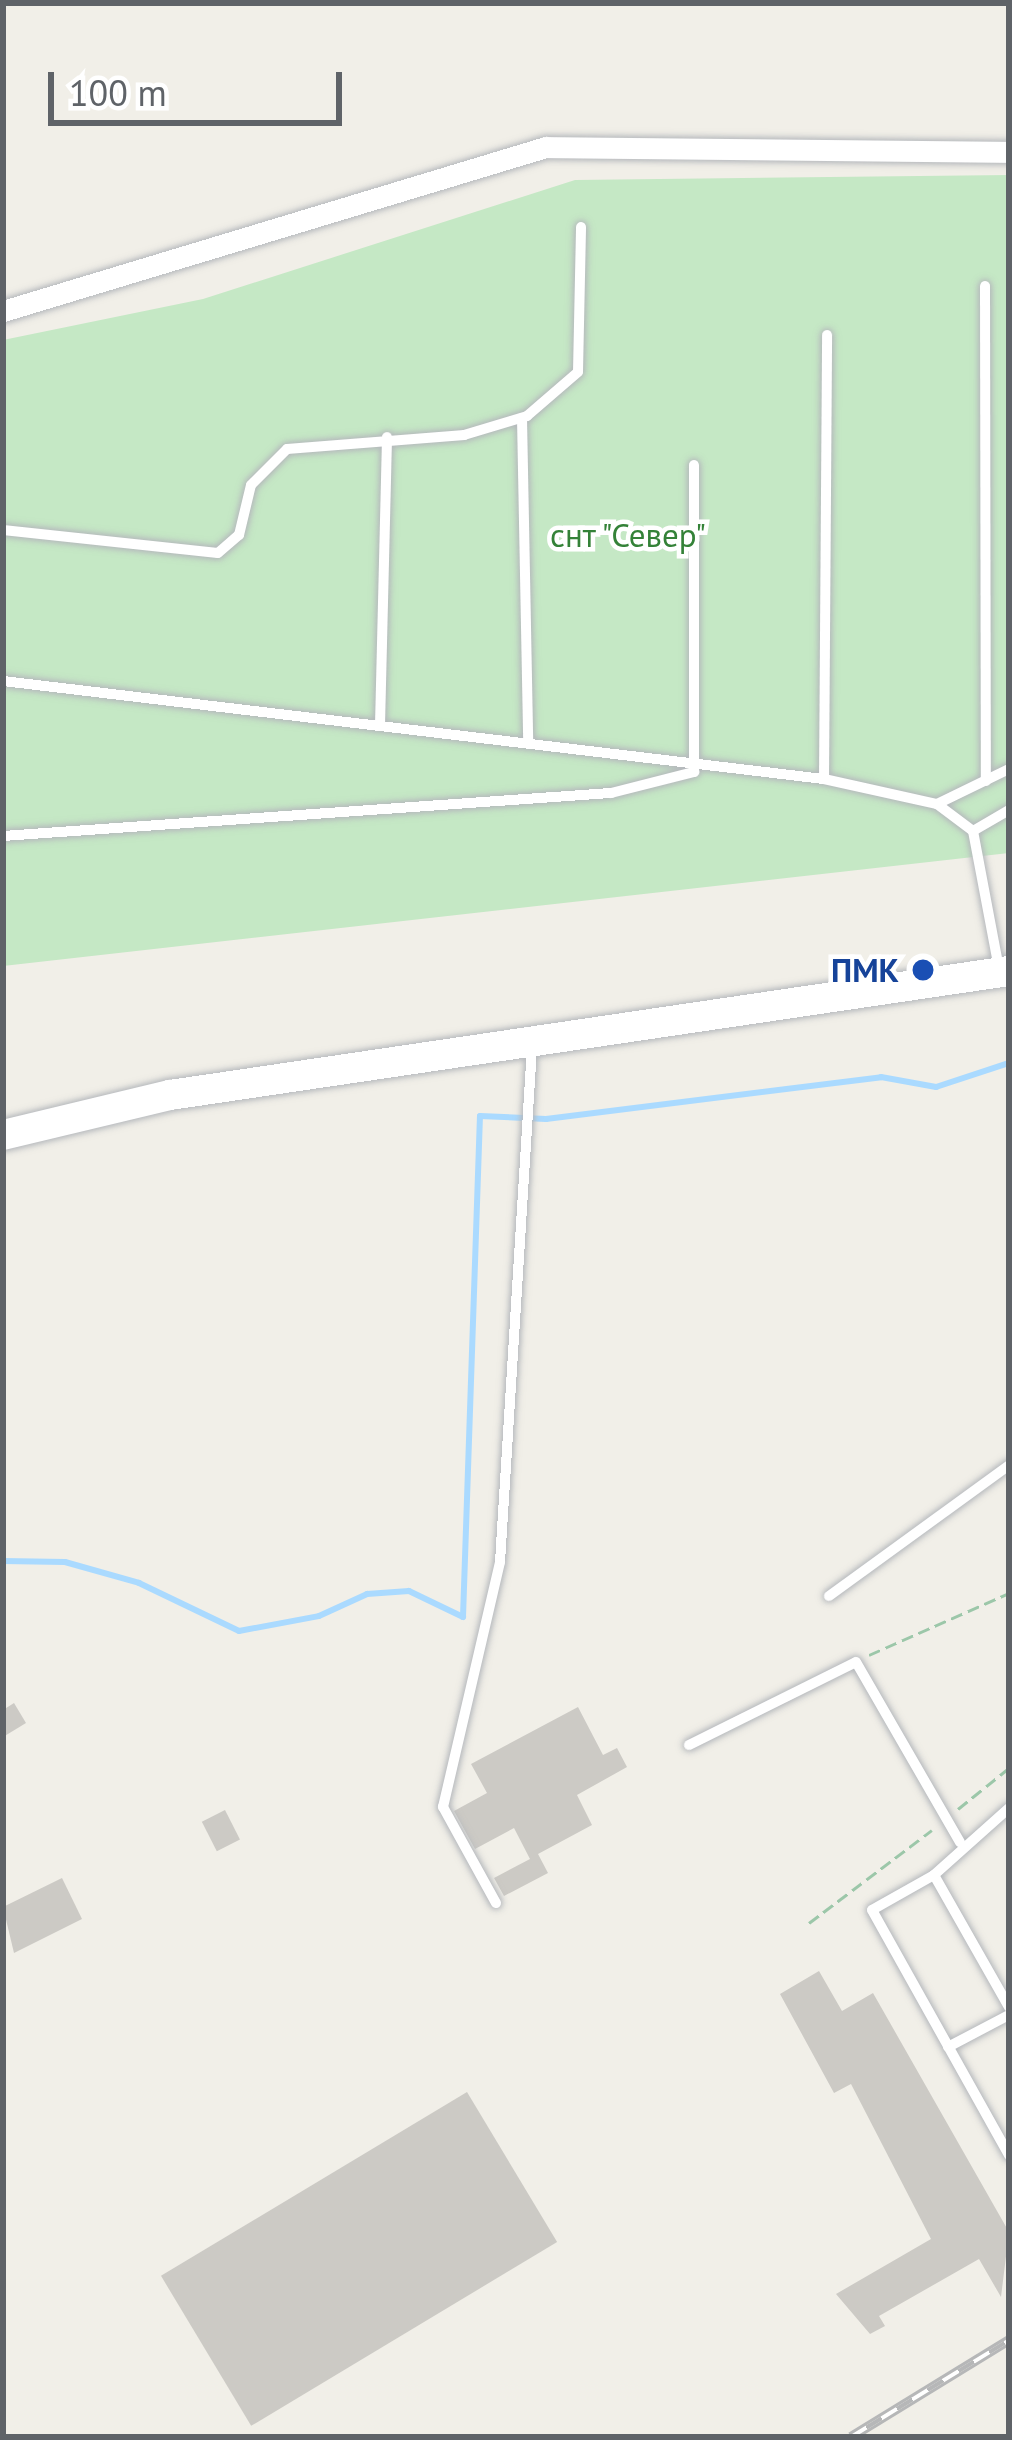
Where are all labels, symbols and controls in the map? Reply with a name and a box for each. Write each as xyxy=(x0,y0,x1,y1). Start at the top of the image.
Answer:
scale bar xyxy=(54,48,348,122)
text: 100 m xyxy=(69,69,167,116)
park label: снт "Север" xyxy=(548,515,708,555)
place label: ПМК xyxy=(831,950,899,990)
marker: ПМК xyxy=(910,957,936,983)

